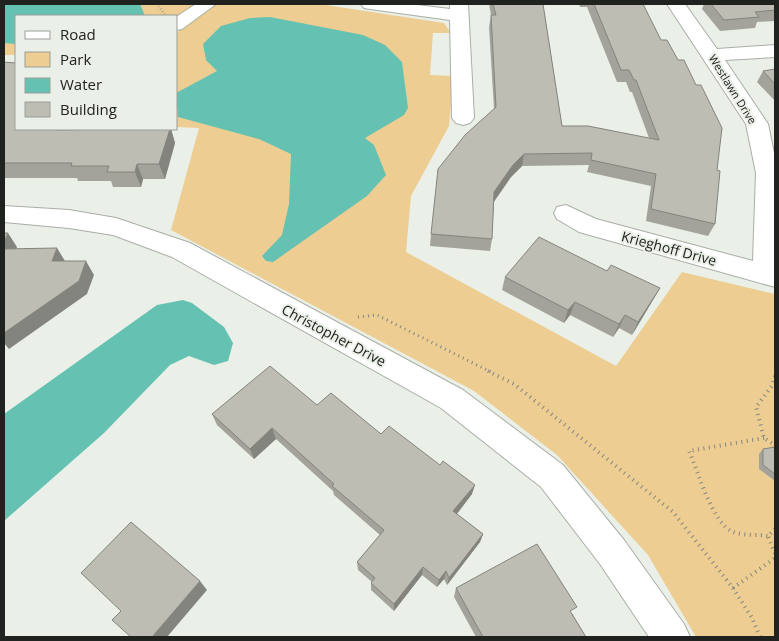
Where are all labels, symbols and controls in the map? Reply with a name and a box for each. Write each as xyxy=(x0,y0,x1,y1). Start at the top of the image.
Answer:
legend xyxy=(15,15,178,130)
text: Road xyxy=(60,24,96,44)
text: Park xyxy=(60,49,91,69)
street label: Westlawn Drive xyxy=(706,51,760,127)
text: Water xyxy=(60,74,102,94)
text: Building xyxy=(60,99,117,119)
street label: Krieghoff Drive xyxy=(619,226,719,270)
street label: Christopher Drive xyxy=(279,300,390,371)

